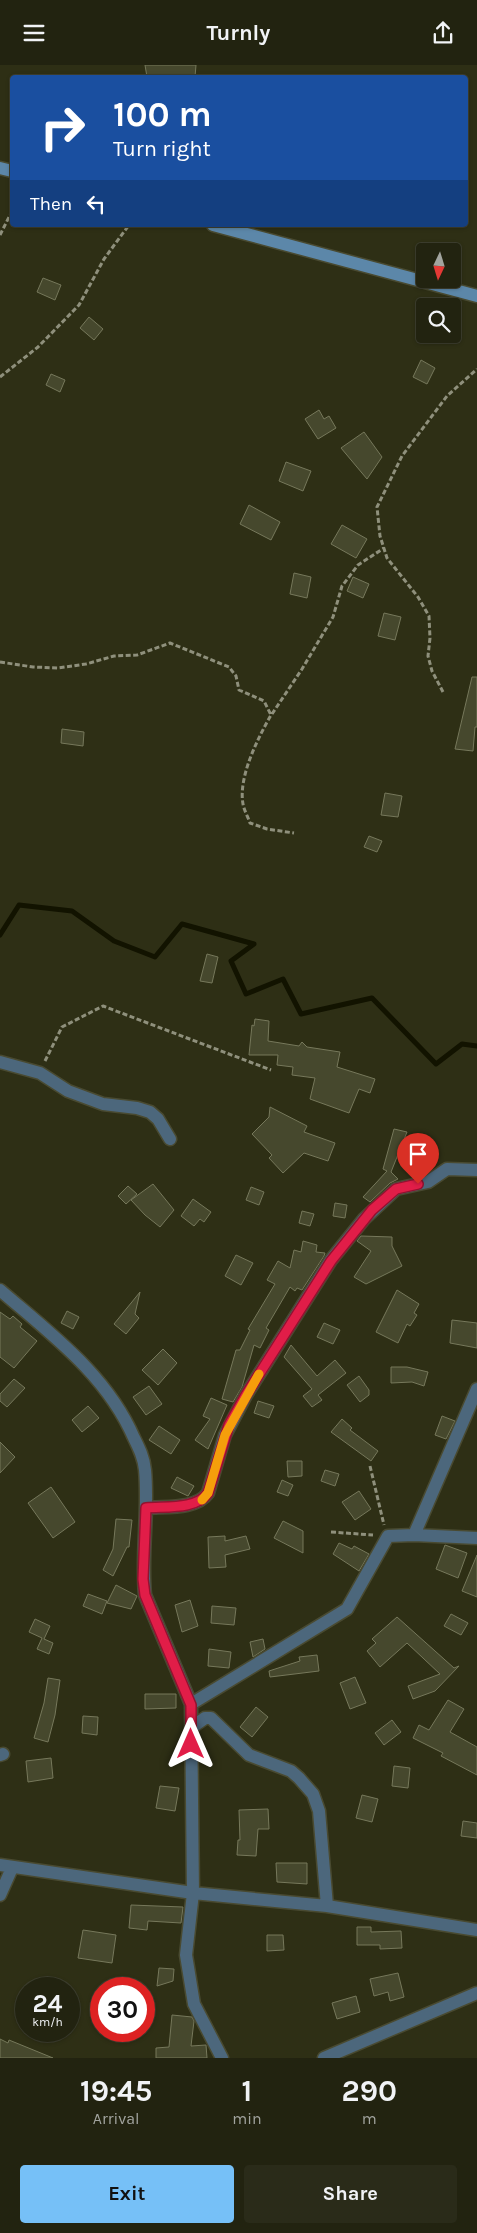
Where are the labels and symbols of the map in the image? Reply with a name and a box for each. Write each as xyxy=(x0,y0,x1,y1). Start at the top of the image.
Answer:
north arrow xyxy=(416,243,461,287)
pin xyxy=(397,1133,439,1184)
position arrow xyxy=(164,1717,216,1769)
speed limit sign: 30 xyxy=(90,1977,155,2042)

